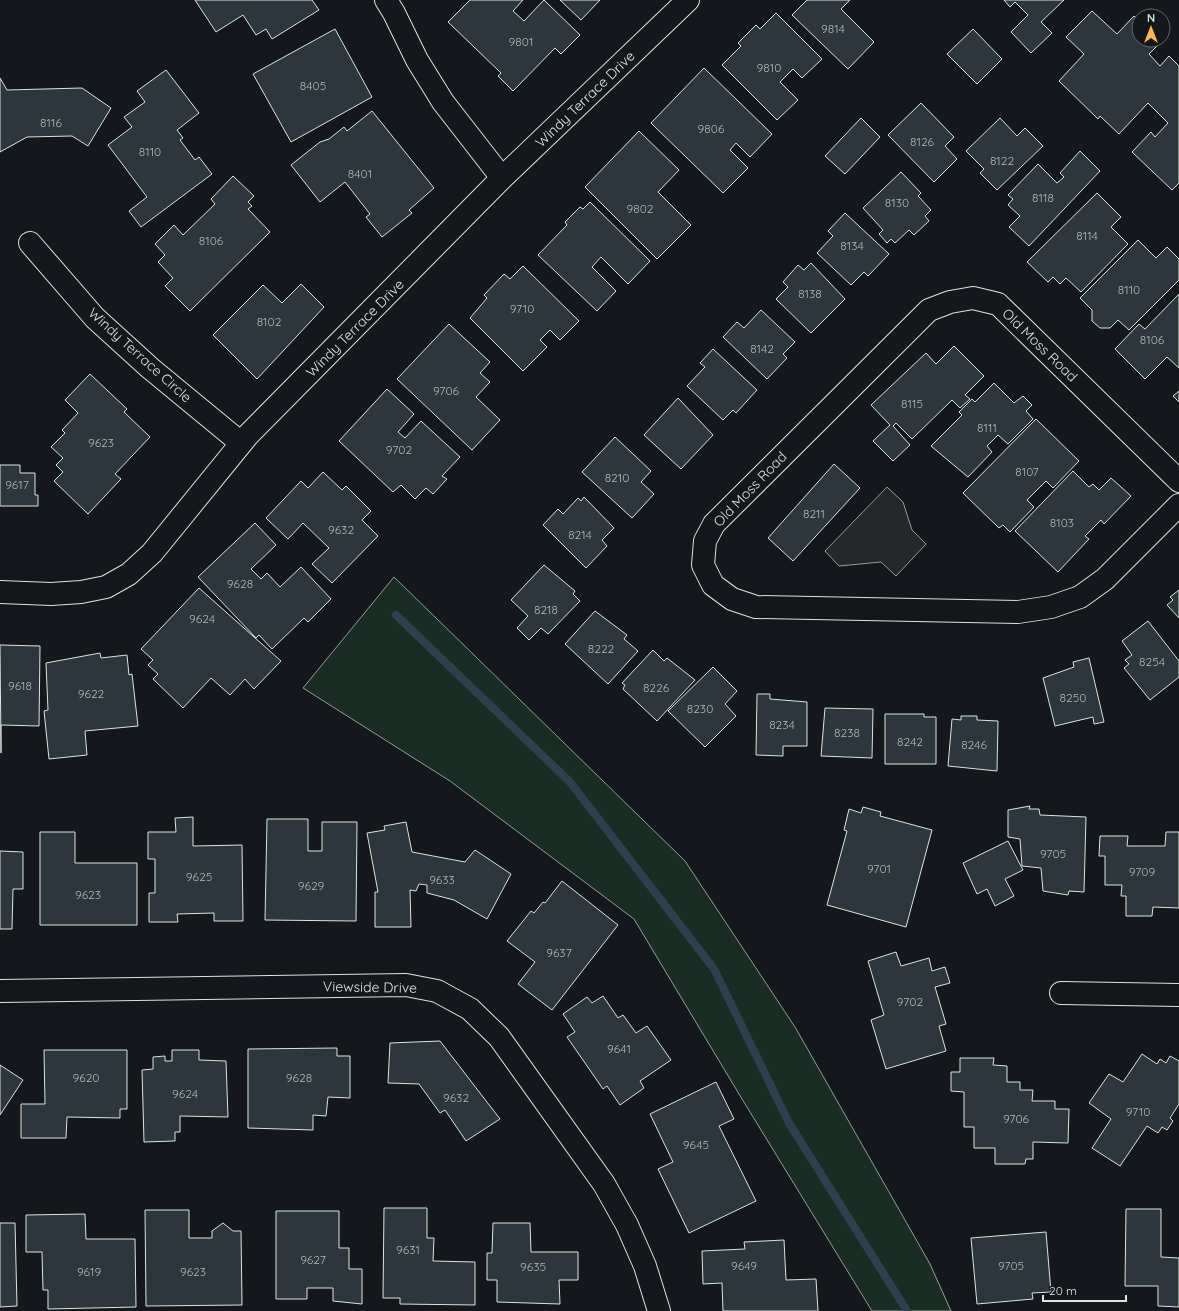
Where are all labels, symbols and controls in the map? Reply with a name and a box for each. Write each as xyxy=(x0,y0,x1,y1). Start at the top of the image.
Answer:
north arrow xyxy=(1131,8,1171,48)
text: N xyxy=(1147,11,1155,25)
house number: 9814 xyxy=(821,21,845,36)
house number: 9801 xyxy=(509,34,533,49)
street label: Windy Terrace Drive xyxy=(532,47,639,151)
house number: 9810 xyxy=(757,60,781,75)
house number: 8405 xyxy=(300,78,326,93)
house number: 8116 xyxy=(40,115,62,130)
house number: 9806 xyxy=(698,121,725,136)
house number: 8126 xyxy=(910,134,935,149)
house number: 8110 xyxy=(139,144,161,159)
house number: 8122 xyxy=(990,153,1014,168)
house number: 8401 xyxy=(348,166,372,181)
house number: 8118 xyxy=(1032,190,1054,205)
house number: 8130 xyxy=(885,195,909,210)
house number: 9802 xyxy=(627,201,654,216)
house number: 8114 xyxy=(1076,228,1098,243)
house number: 8106 xyxy=(199,233,224,248)
house number: 8134 xyxy=(840,238,864,253)
street label: Windy Terrace Drive xyxy=(302,275,408,381)
house number: 8110 xyxy=(1118,282,1140,297)
house number: 8138 xyxy=(798,286,822,301)
house number: 9710 xyxy=(510,301,534,316)
street label: Windy Terrace Circle xyxy=(85,304,196,406)
street label: Old Moss Road xyxy=(999,305,1081,385)
house number: 8102 xyxy=(257,314,282,329)
house number: 8106 xyxy=(1140,332,1165,347)
house number: 8142 xyxy=(750,341,774,356)
house number: 9706 xyxy=(433,383,460,398)
house number: 8115 xyxy=(901,396,923,411)
house number: 8111 xyxy=(977,420,997,435)
house number: 9623 xyxy=(88,435,114,450)
house number: 9702 xyxy=(386,442,412,457)
street label: Old Moss Road xyxy=(710,448,790,530)
house number: 8107 xyxy=(1015,464,1039,479)
house number: 8210 xyxy=(605,470,629,485)
house number: 9617 xyxy=(5,477,29,492)
house number: 8211 xyxy=(803,506,825,521)
house number: 8103 xyxy=(1050,515,1074,530)
house number: 9632 xyxy=(328,522,354,537)
house number: 8214 xyxy=(568,527,592,542)
house number: 9628 xyxy=(227,576,253,591)
house number: 8218 xyxy=(534,602,558,617)
house number: 9624 xyxy=(189,611,215,626)
house number: 8222 xyxy=(588,641,615,656)
house number: 8254 xyxy=(1139,654,1165,669)
house number: 9618 xyxy=(8,678,32,693)
house number: 8226 xyxy=(643,680,670,695)
house number: 9622 xyxy=(78,686,105,701)
house number: 8250 xyxy=(1060,690,1086,705)
house number: 8230 xyxy=(687,701,713,716)
house number: 8234 xyxy=(769,717,795,732)
house number: 8238 xyxy=(834,725,860,740)
house number: 8242 xyxy=(897,734,923,749)
house number: 8246 xyxy=(961,737,987,752)
house number: 9705 xyxy=(1040,846,1066,861)
house number: 9701 xyxy=(867,861,891,876)
house number: 9709 xyxy=(1129,864,1155,879)
house number: 9625 xyxy=(186,869,212,884)
house number: 9633 xyxy=(429,872,455,887)
house number: 9629 xyxy=(298,878,325,893)
house number: 9623 xyxy=(75,887,101,902)
house number: 9637 xyxy=(546,945,572,960)
street label: Viewside Drive xyxy=(323,977,417,997)
house number: 9702 xyxy=(897,994,923,1009)
house number: 9641 xyxy=(607,1041,631,1056)
house number: 9620 xyxy=(73,1070,99,1085)
house number: 9628 xyxy=(286,1070,312,1085)
house number: 9624 xyxy=(172,1086,198,1101)
house number: 9632 xyxy=(443,1090,469,1105)
house number: 9710 xyxy=(1126,1104,1150,1119)
house number: 9706 xyxy=(1003,1111,1030,1126)
house number: 9645 xyxy=(683,1137,709,1152)
house number: 9631 xyxy=(396,1242,420,1257)
house number: 9627 xyxy=(300,1252,326,1267)
house number: 9649 xyxy=(731,1258,757,1273)
house number: 9705 xyxy=(998,1258,1024,1273)
house number: 9635 xyxy=(520,1259,546,1274)
house number: 9619 xyxy=(77,1264,101,1279)
house number: 9623 xyxy=(180,1264,206,1279)
scale bar xyxy=(1043,1277,1126,1303)
text: 20 m xyxy=(1049,1283,1077,1298)

